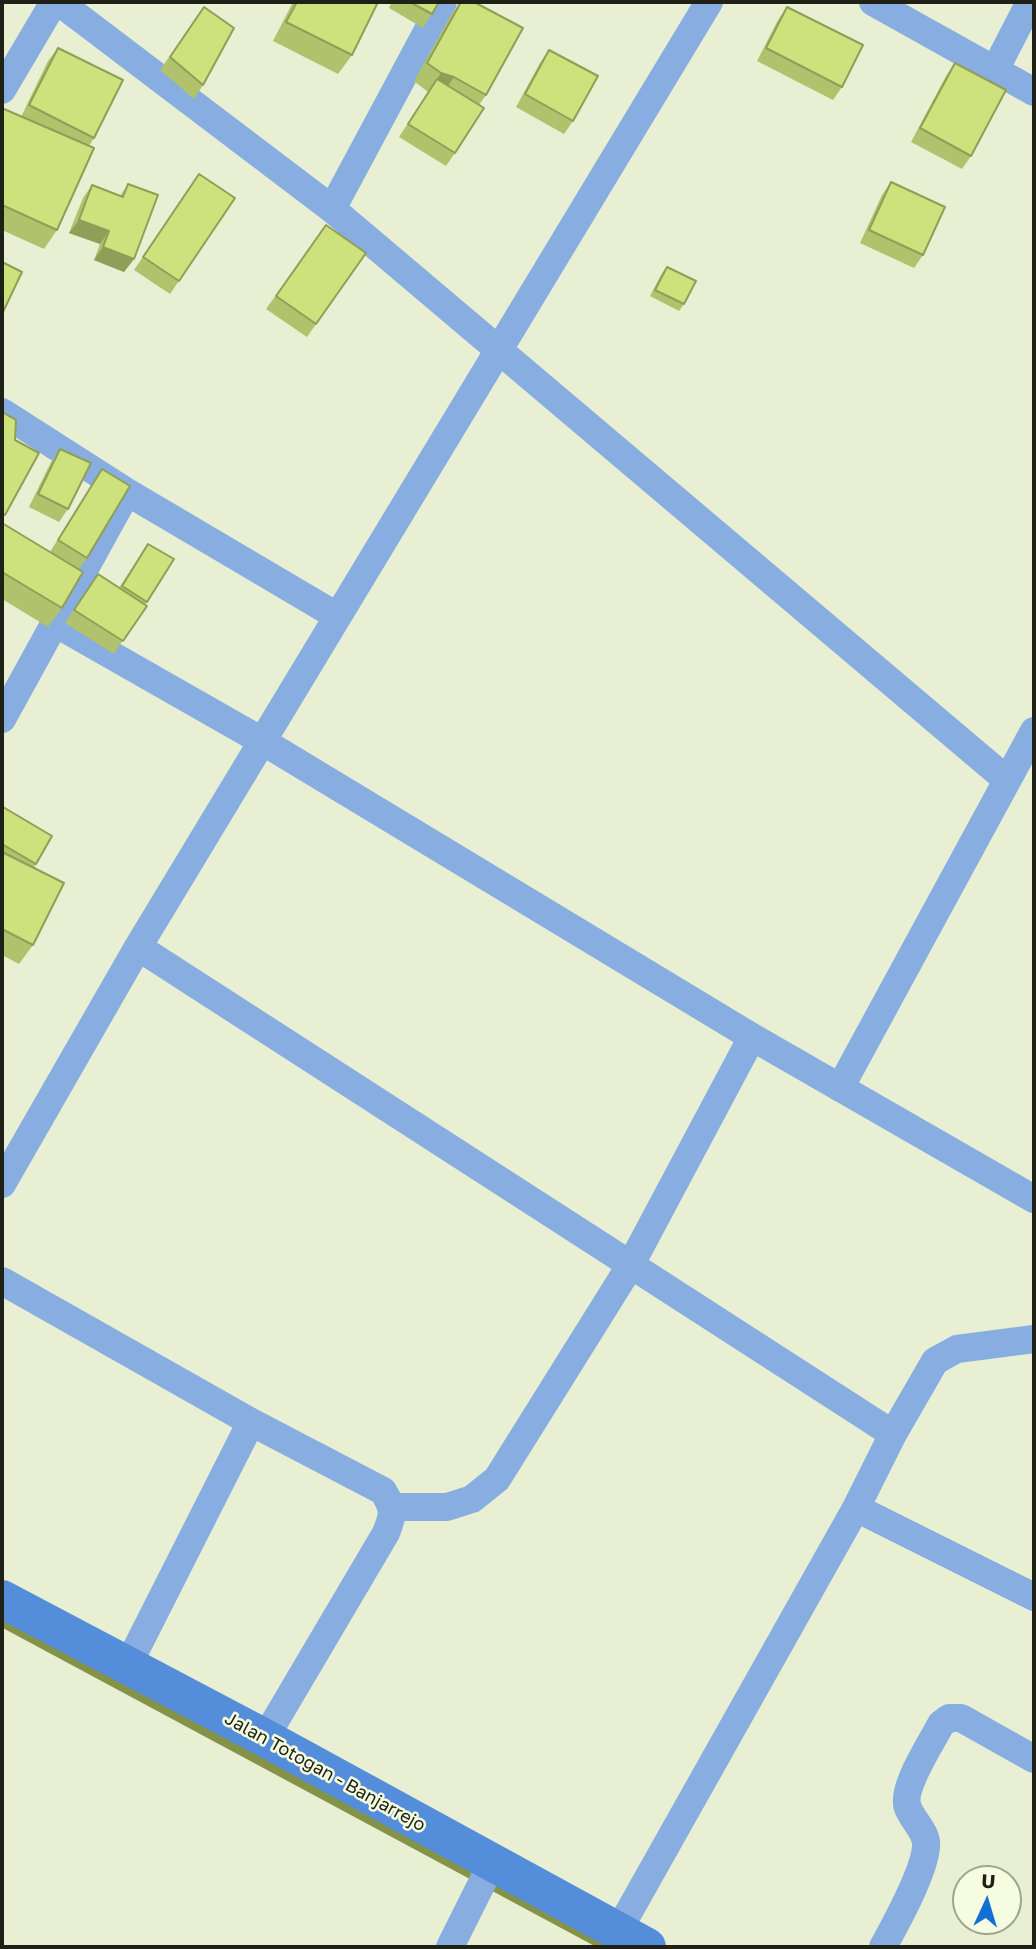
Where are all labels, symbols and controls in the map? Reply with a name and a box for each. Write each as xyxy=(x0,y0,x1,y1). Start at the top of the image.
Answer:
street label: Jalan Totogan - Banjarrejo xyxy=(221,1708,429,1836)
north arrow xyxy=(952,1865,1022,1935)
text: U xyxy=(981,1869,996,1893)

